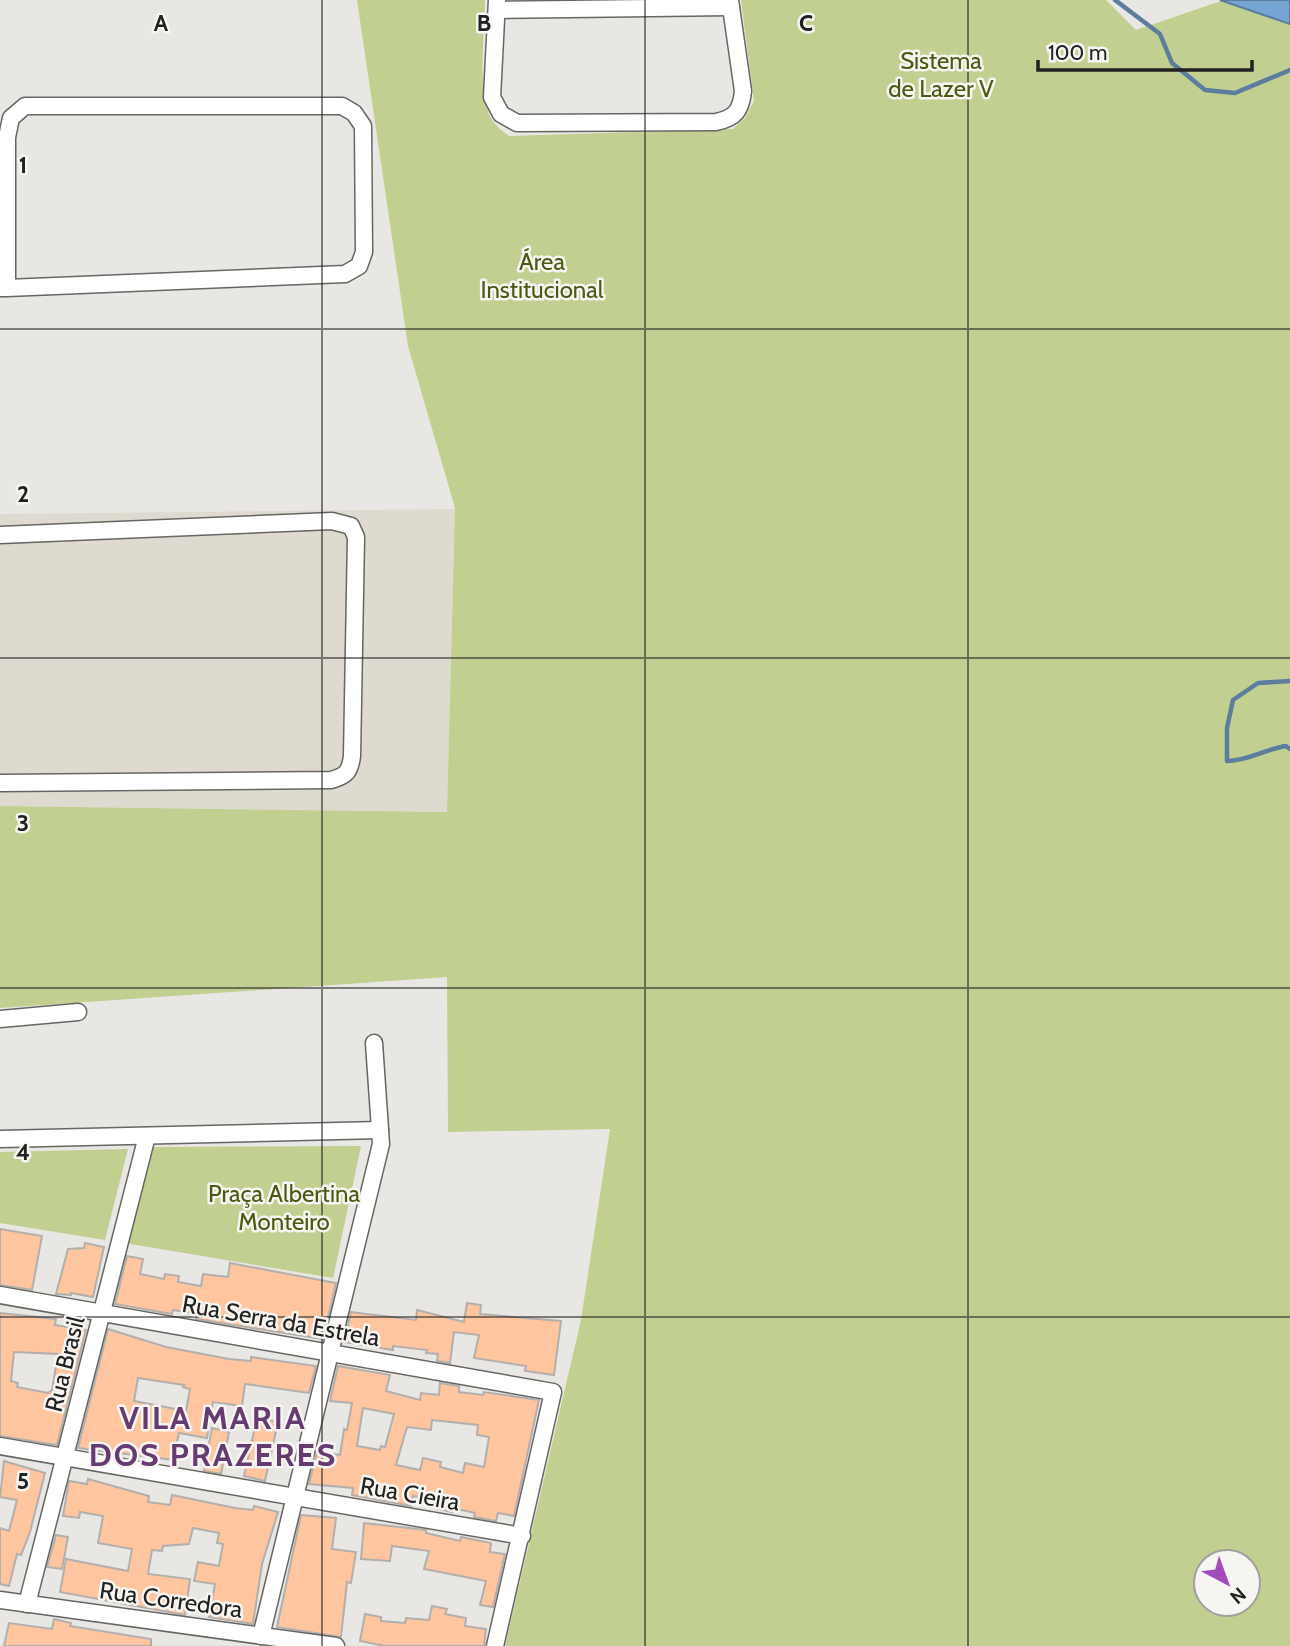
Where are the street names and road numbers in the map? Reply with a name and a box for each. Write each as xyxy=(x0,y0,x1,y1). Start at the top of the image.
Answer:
street label: Rua Serra da Estrela xyxy=(180,1289,383,1352)
street label: Rua Brasil xyxy=(39,1313,90,1415)
street label: Rua Cieira xyxy=(358,1470,463,1517)
street label: Rua Corredora xyxy=(98,1575,245,1624)

